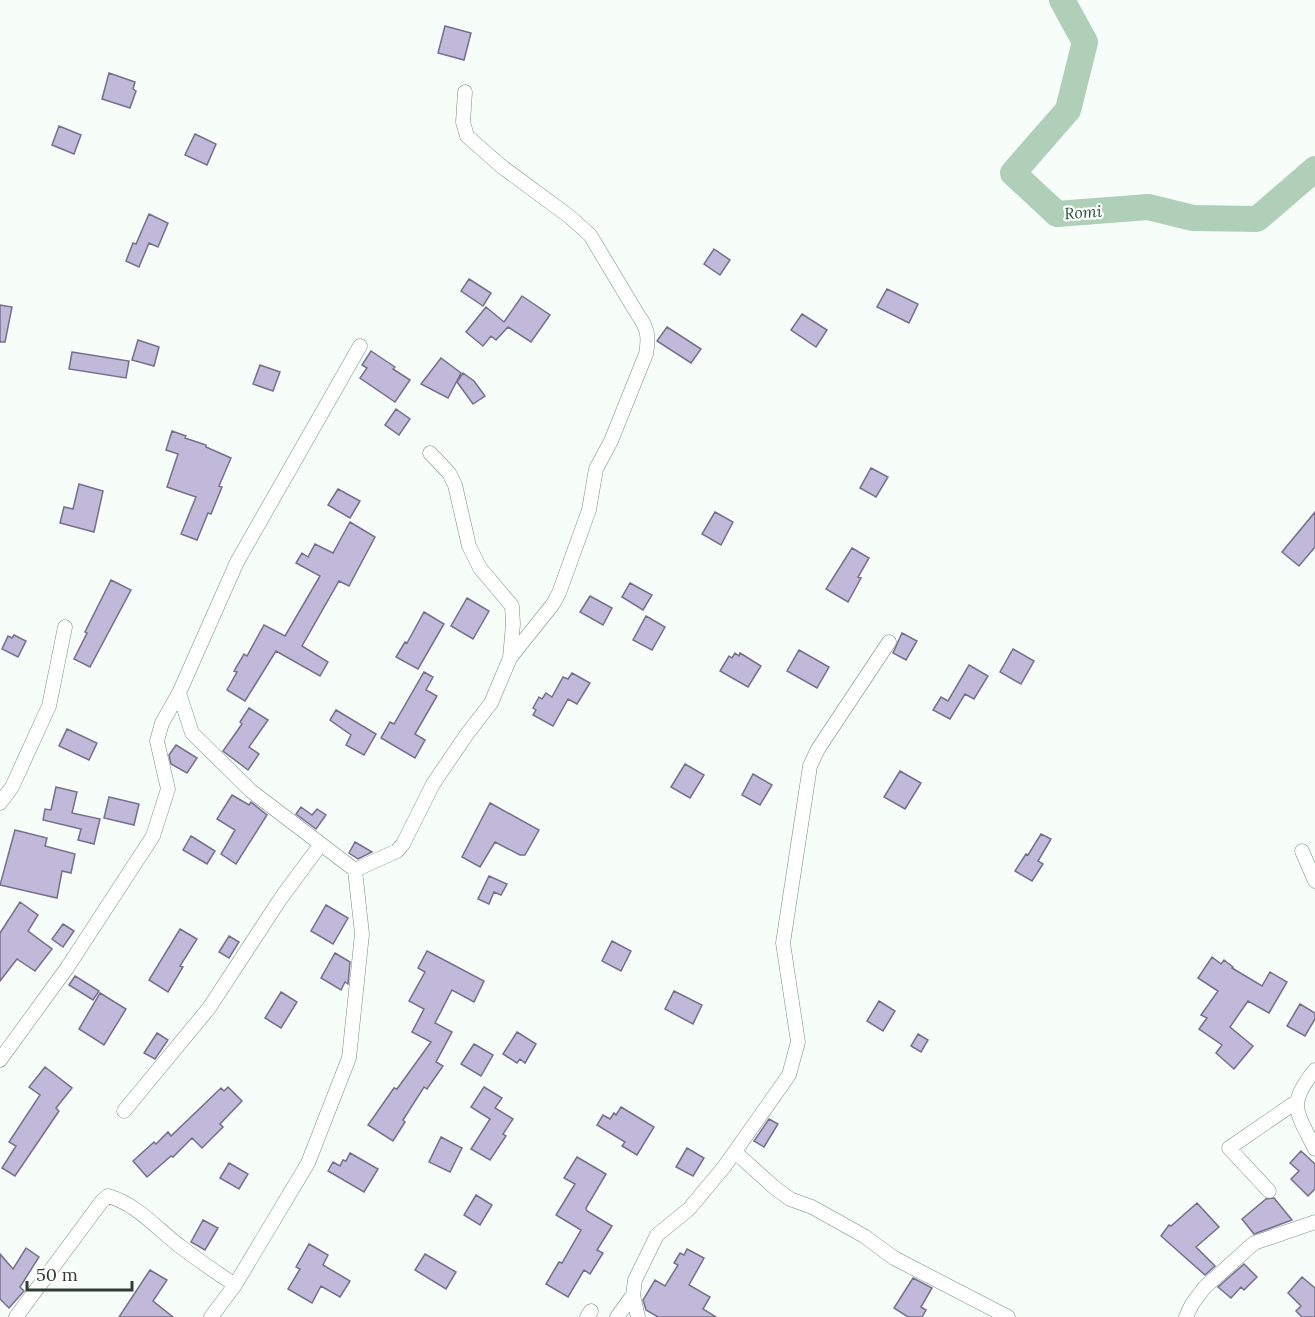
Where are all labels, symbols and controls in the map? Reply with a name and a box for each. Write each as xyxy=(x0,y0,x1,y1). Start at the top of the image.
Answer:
water label: Romi xyxy=(1064,201,1102,223)
scale bar xyxy=(27,1254,132,1292)
text: 50 m xyxy=(36,1263,78,1286)

